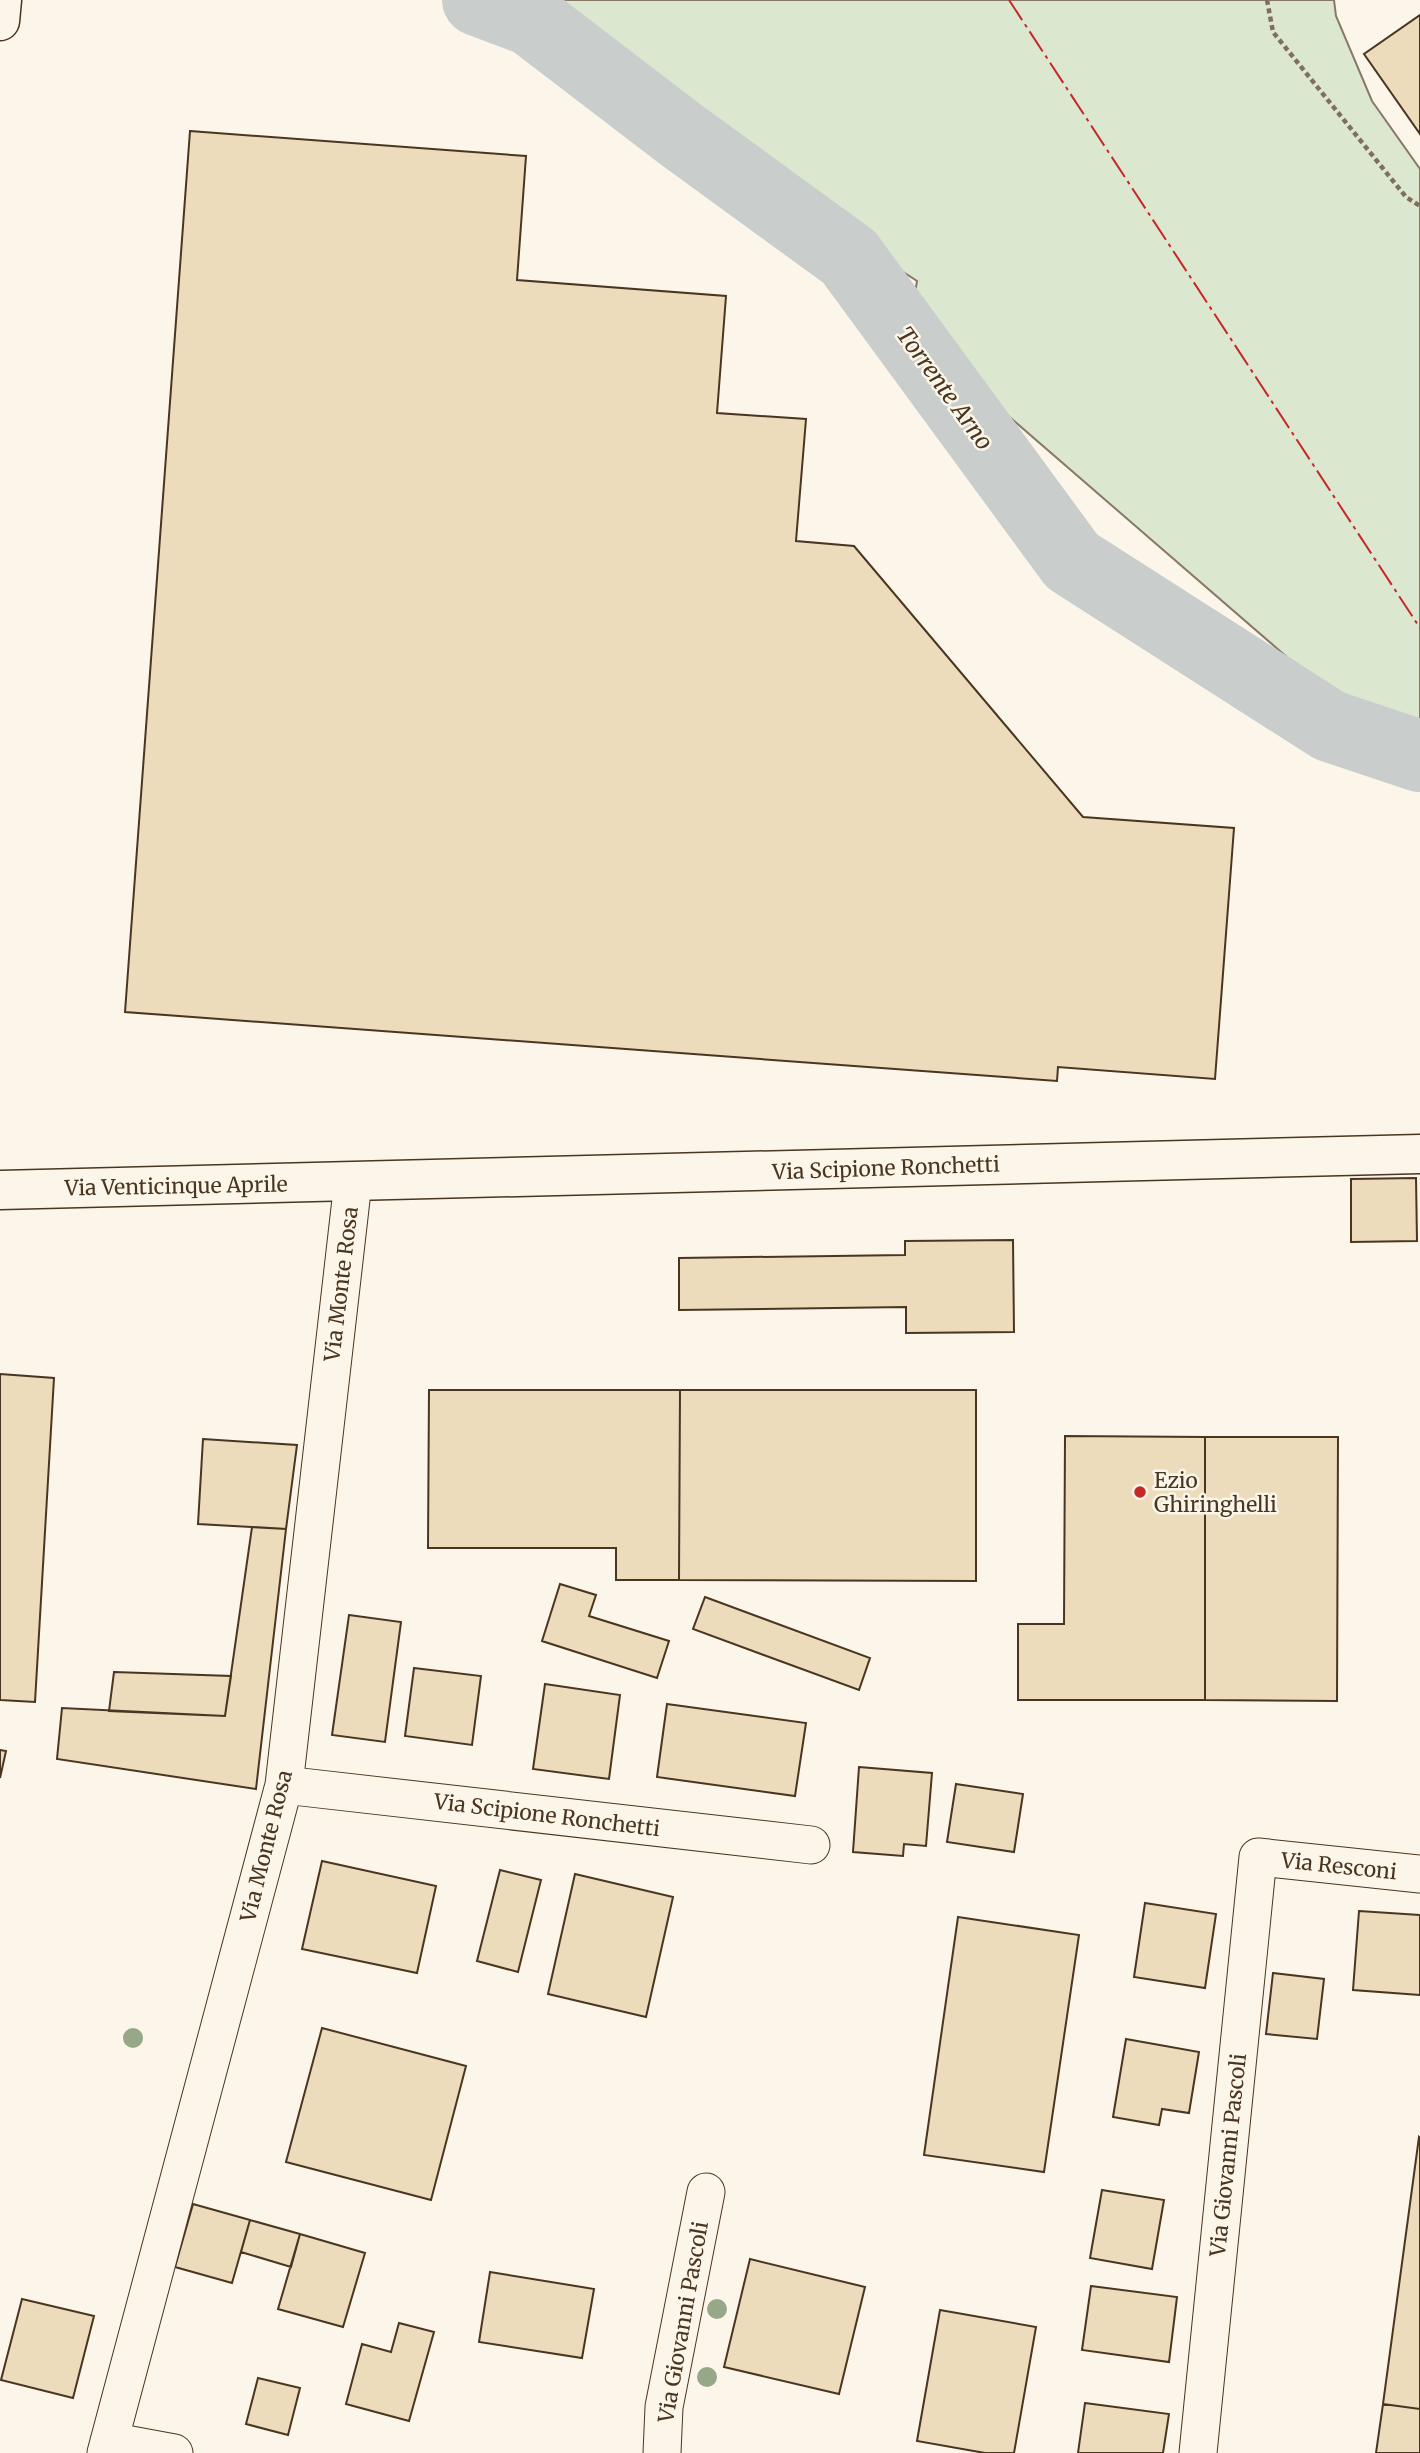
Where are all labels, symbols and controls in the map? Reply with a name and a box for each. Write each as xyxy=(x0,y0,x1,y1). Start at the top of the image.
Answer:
water label: Torrente Arno xyxy=(891,321,999,455)
street label: Via Scipione Ronchetti xyxy=(771,1151,1000,1185)
street label: Via Venticinque Aprile xyxy=(63,1171,288,1201)
street label: Via Monte Rosa xyxy=(318,1205,364,1364)
place label: Ezio Ghiringhelli xyxy=(1154,1467,1277,1518)
marker: Ezio Ghiringhelli xyxy=(1132,1484,1148,1500)
street label: Via Monte Rosa xyxy=(234,1767,298,1926)
street label: Via Scipione Ronchetti xyxy=(431,1788,662,1842)
street label: Via Resconi xyxy=(1279,1846,1398,1886)
street label: Via Giovanni Pascoli xyxy=(1204,2052,1252,2259)
street label: Via Giovanni Pascoli xyxy=(652,2219,714,2426)

